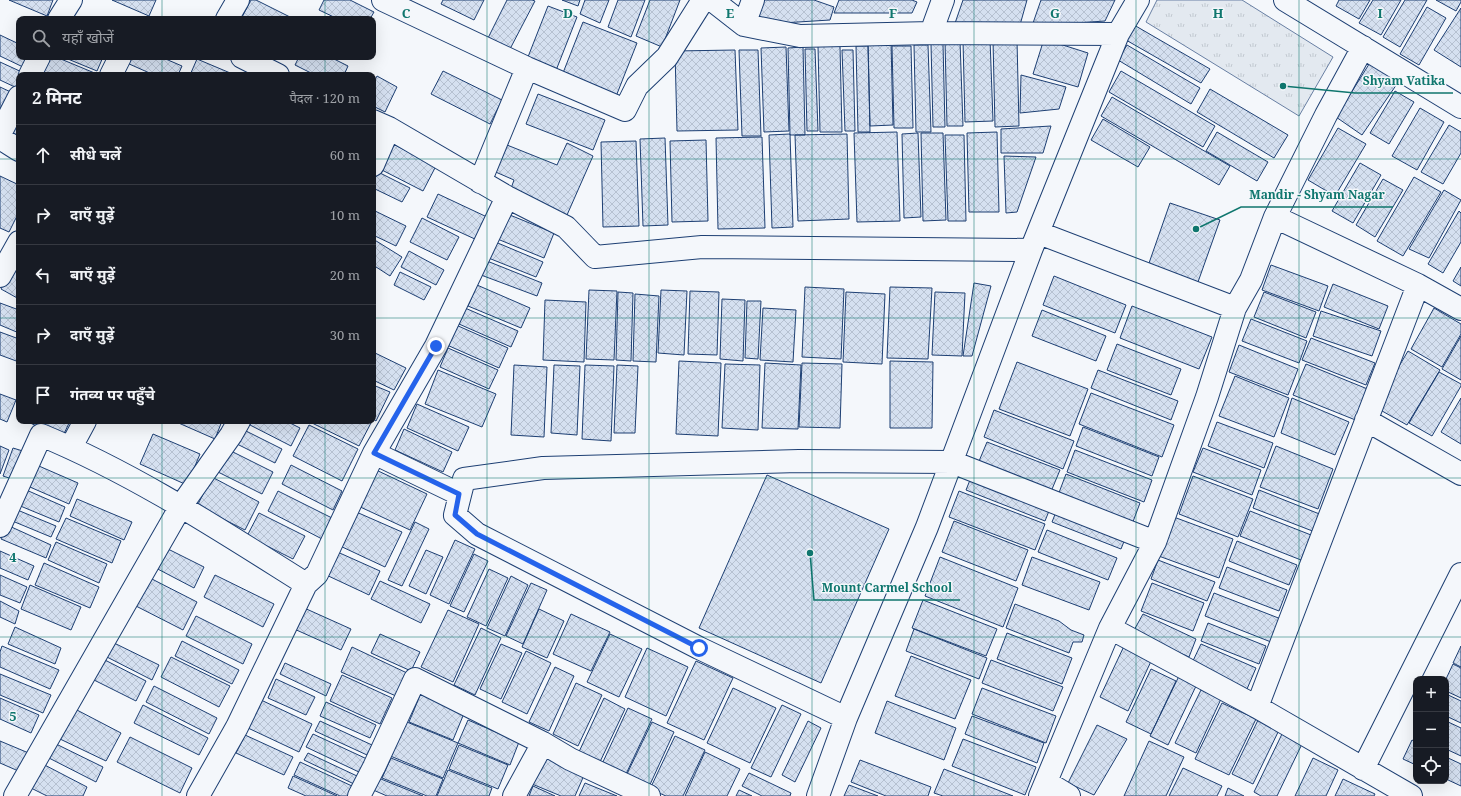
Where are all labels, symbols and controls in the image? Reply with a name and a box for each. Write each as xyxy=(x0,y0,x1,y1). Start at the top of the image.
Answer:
text: C xyxy=(402,4,411,22)
text: D xyxy=(563,4,573,22)
text: E xyxy=(726,4,735,22)
text: F xyxy=(889,4,897,22)
text: G xyxy=(1050,4,1060,22)
text: H xyxy=(1213,4,1224,22)
text: I xyxy=(1377,4,1383,22)
search box xyxy=(16,16,376,60)
icon: search xyxy=(30,27,52,49)
text: यहाँ खोजें xyxy=(62,27,114,47)
callout: Shyam Vatika xyxy=(1355,69,1453,93)
text: Shyam Vatika xyxy=(1363,72,1445,89)
text: 2 मिनट xyxy=(32,86,82,109)
text: पैदल · 120 m xyxy=(289,89,360,107)
icon: ahead xyxy=(32,144,54,166)
text: सीधे चलें xyxy=(70,144,121,164)
text: 60 m xyxy=(330,146,360,164)
callout: Mandir - Shyam Nagar xyxy=(1241,183,1393,207)
text: Mandir - Shyam Nagar xyxy=(1249,186,1385,203)
icon: right xyxy=(32,204,54,226)
text: दाएँ मुड़ें xyxy=(70,204,114,224)
text: 10 m xyxy=(330,206,360,224)
icon: left xyxy=(32,264,54,286)
text: बाएँ मुड़ें xyxy=(70,264,115,284)
text: 20 m xyxy=(330,266,360,284)
icon: right xyxy=(32,324,54,346)
text: दाएँ मुड़ें xyxy=(70,324,114,344)
text: 30 m xyxy=(330,326,360,344)
route end xyxy=(427,337,445,355)
icon: arrive xyxy=(32,384,54,406)
text: गंतव्य पर पहुँचे xyxy=(70,384,155,404)
text: 4 xyxy=(9,548,17,566)
callout: Mount Carmel School xyxy=(814,576,960,600)
text: Mount Carmel School xyxy=(822,579,953,596)
route start xyxy=(690,639,708,657)
map controls xyxy=(1413,676,1449,784)
button: + xyxy=(1413,676,1449,712)
text: 5 xyxy=(9,707,17,725)
button: − xyxy=(1413,712,1449,748)
button: locate xyxy=(1413,748,1449,784)

